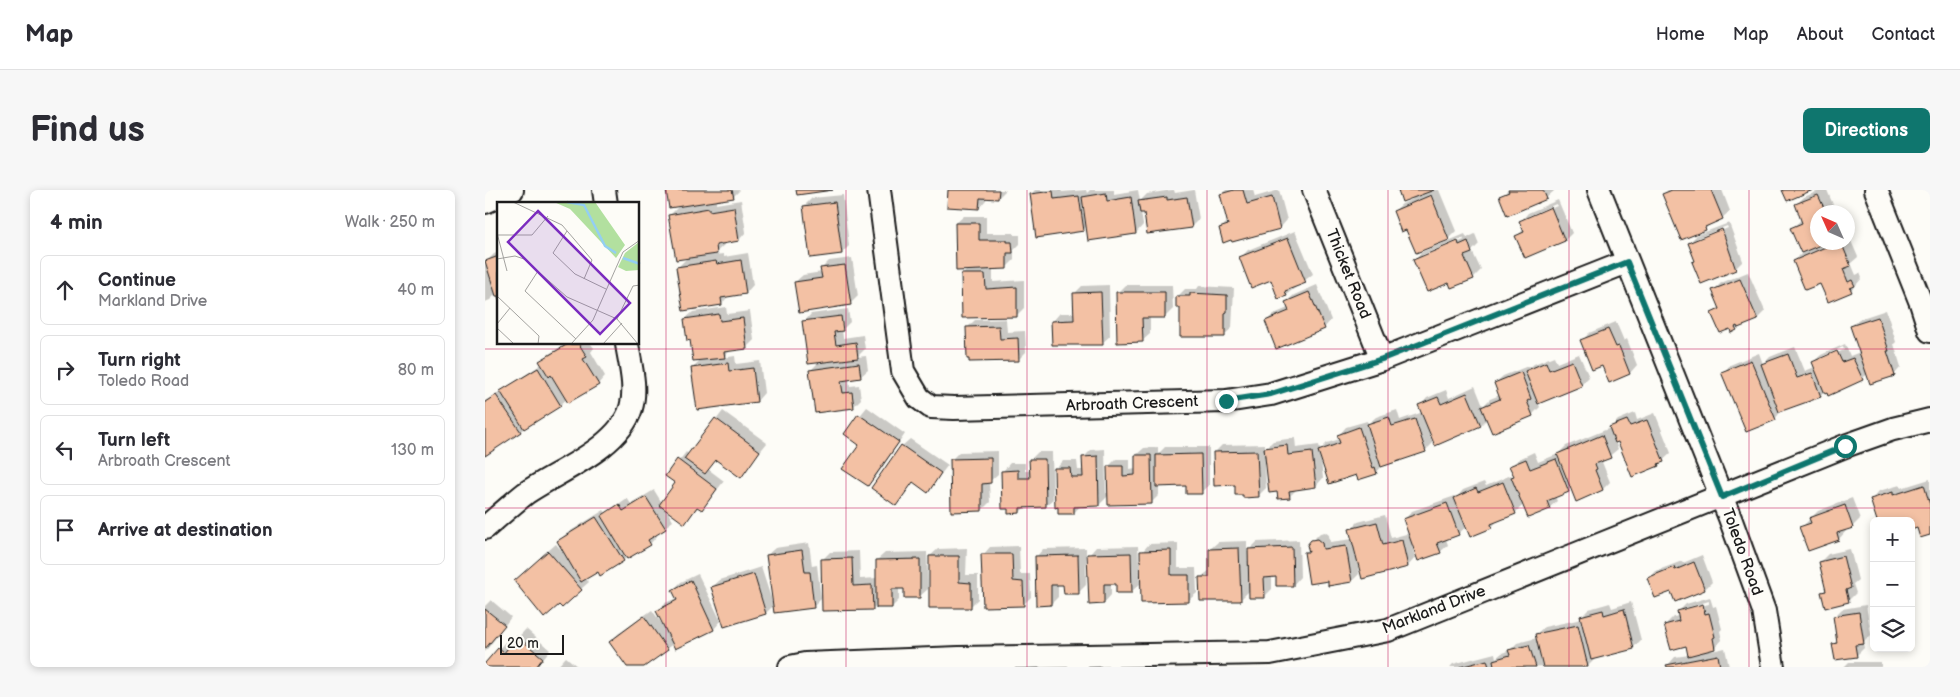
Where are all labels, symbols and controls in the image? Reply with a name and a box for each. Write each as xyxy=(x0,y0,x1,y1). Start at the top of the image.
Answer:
text: Map xyxy=(25,20,73,49)
text: Home xyxy=(1656,24,1705,45)
text: Map xyxy=(1733,24,1769,45)
text: About xyxy=(1797,24,1844,45)
text: Contact xyxy=(1872,24,1935,45)
button: Directions xyxy=(1803,108,1930,153)
text: Find us xyxy=(30,109,145,152)
inset map xyxy=(497,202,640,345)
north arrow xyxy=(1810,205,1855,250)
text: 4 min xyxy=(50,210,103,235)
text: Walk · 250 m xyxy=(345,213,435,232)
street label: Thicket Road xyxy=(1321,226,1375,322)
text: Continue xyxy=(98,269,176,292)
icon: ahead xyxy=(51,276,79,304)
text: 40 m xyxy=(397,281,434,300)
text: Markland Drive xyxy=(98,292,207,311)
text: Turn right xyxy=(98,349,181,372)
icon: right xyxy=(51,356,79,384)
text: 80 m xyxy=(398,361,434,380)
text: Toledo Road xyxy=(98,372,189,391)
route end xyxy=(1215,390,1238,413)
street label: Arbroath Crescent xyxy=(1065,392,1199,416)
text: Turn left xyxy=(98,429,170,452)
route start xyxy=(1834,435,1857,458)
icon: left xyxy=(51,436,79,464)
text: 130 m xyxy=(391,441,434,460)
text: Arbroath Crescent xyxy=(98,452,230,471)
street label: Toledo Road xyxy=(1717,506,1767,598)
icon: arrive xyxy=(51,516,79,544)
map controls xyxy=(1870,517,1915,652)
button: + xyxy=(1870,517,1915,562)
text: Arrive at destination xyxy=(98,519,273,542)
button: − xyxy=(1870,562,1915,607)
street label: Markland Drive xyxy=(1380,581,1489,638)
button: layers xyxy=(1870,607,1915,652)
scale bar xyxy=(500,632,564,655)
text: 20 m xyxy=(507,635,539,652)

